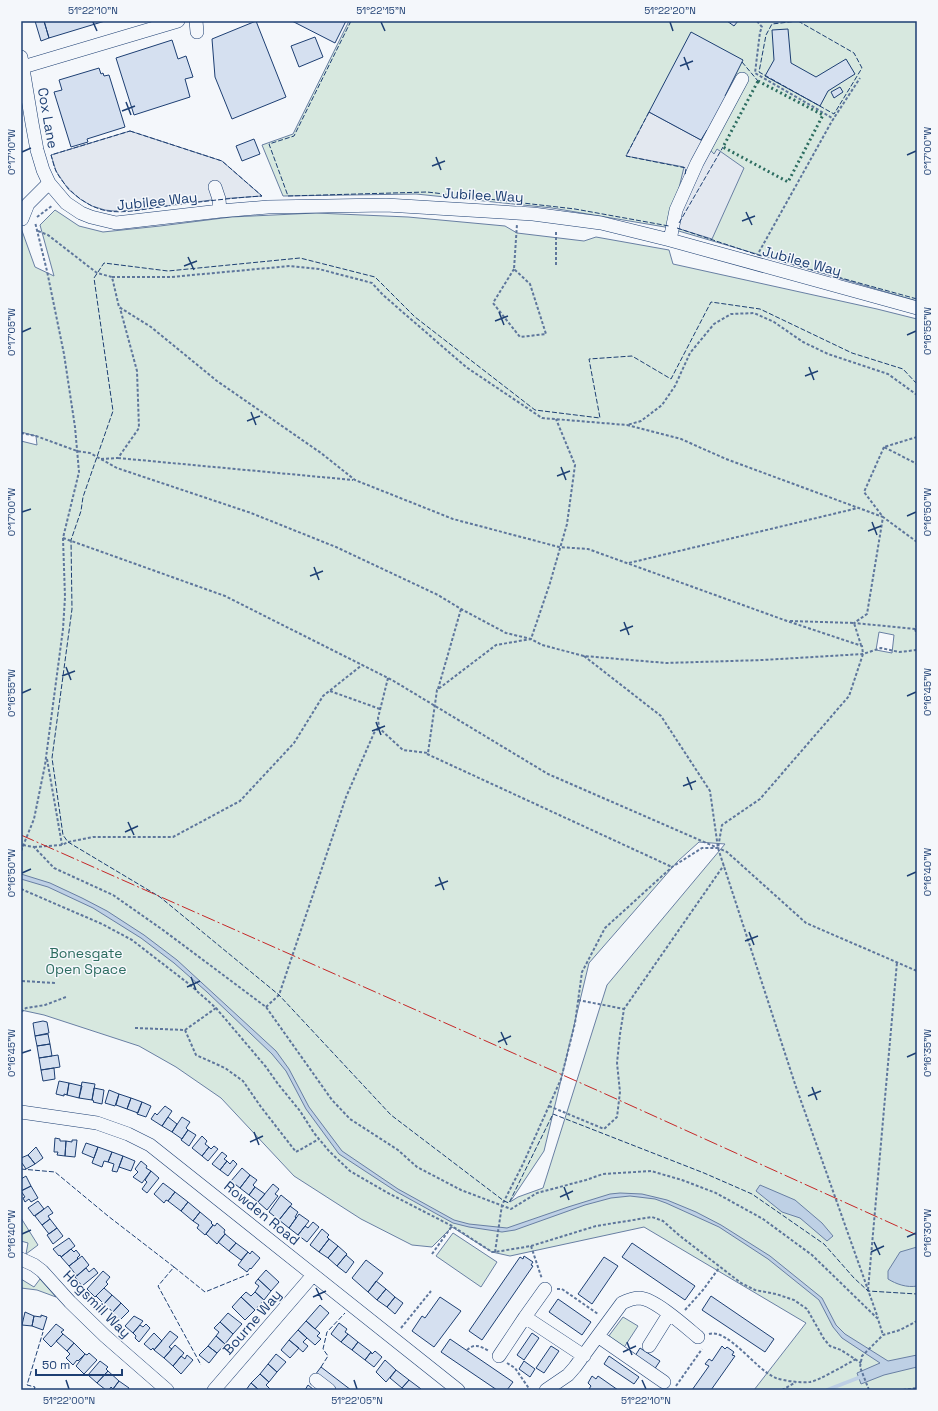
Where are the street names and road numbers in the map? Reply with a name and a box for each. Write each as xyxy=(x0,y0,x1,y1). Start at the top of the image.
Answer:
street label: Cox Lane xyxy=(34,86,62,150)
street label: Jubilee Way xyxy=(442,184,524,206)
street label: Jubilee Way xyxy=(116,188,198,214)
street label: Jubilee Way xyxy=(761,242,843,280)
street label: Rowden Road xyxy=(220,1177,304,1249)
street label: Hogsmill Way xyxy=(59,1266,135,1342)
street label: Bourne Way xyxy=(219,1286,285,1358)

